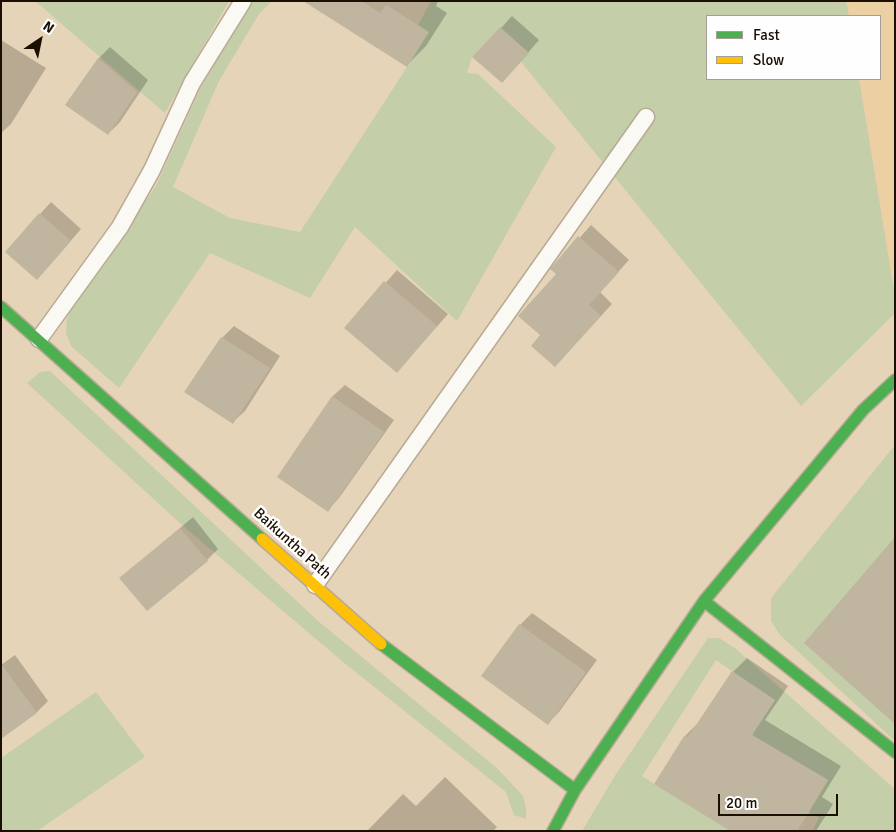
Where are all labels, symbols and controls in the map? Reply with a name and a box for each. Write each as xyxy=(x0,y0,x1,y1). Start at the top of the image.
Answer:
north arrow xyxy=(15,15,65,65)
legend xyxy=(706,15,881,80)
text: N xyxy=(40,17,57,37)
text: Fast xyxy=(753,26,780,44)
text: Slow xyxy=(753,51,784,69)
street label: Baikuntha Path xyxy=(250,505,334,583)
scale bar xyxy=(721,784,841,816)
text: 20 m xyxy=(726,794,757,812)

